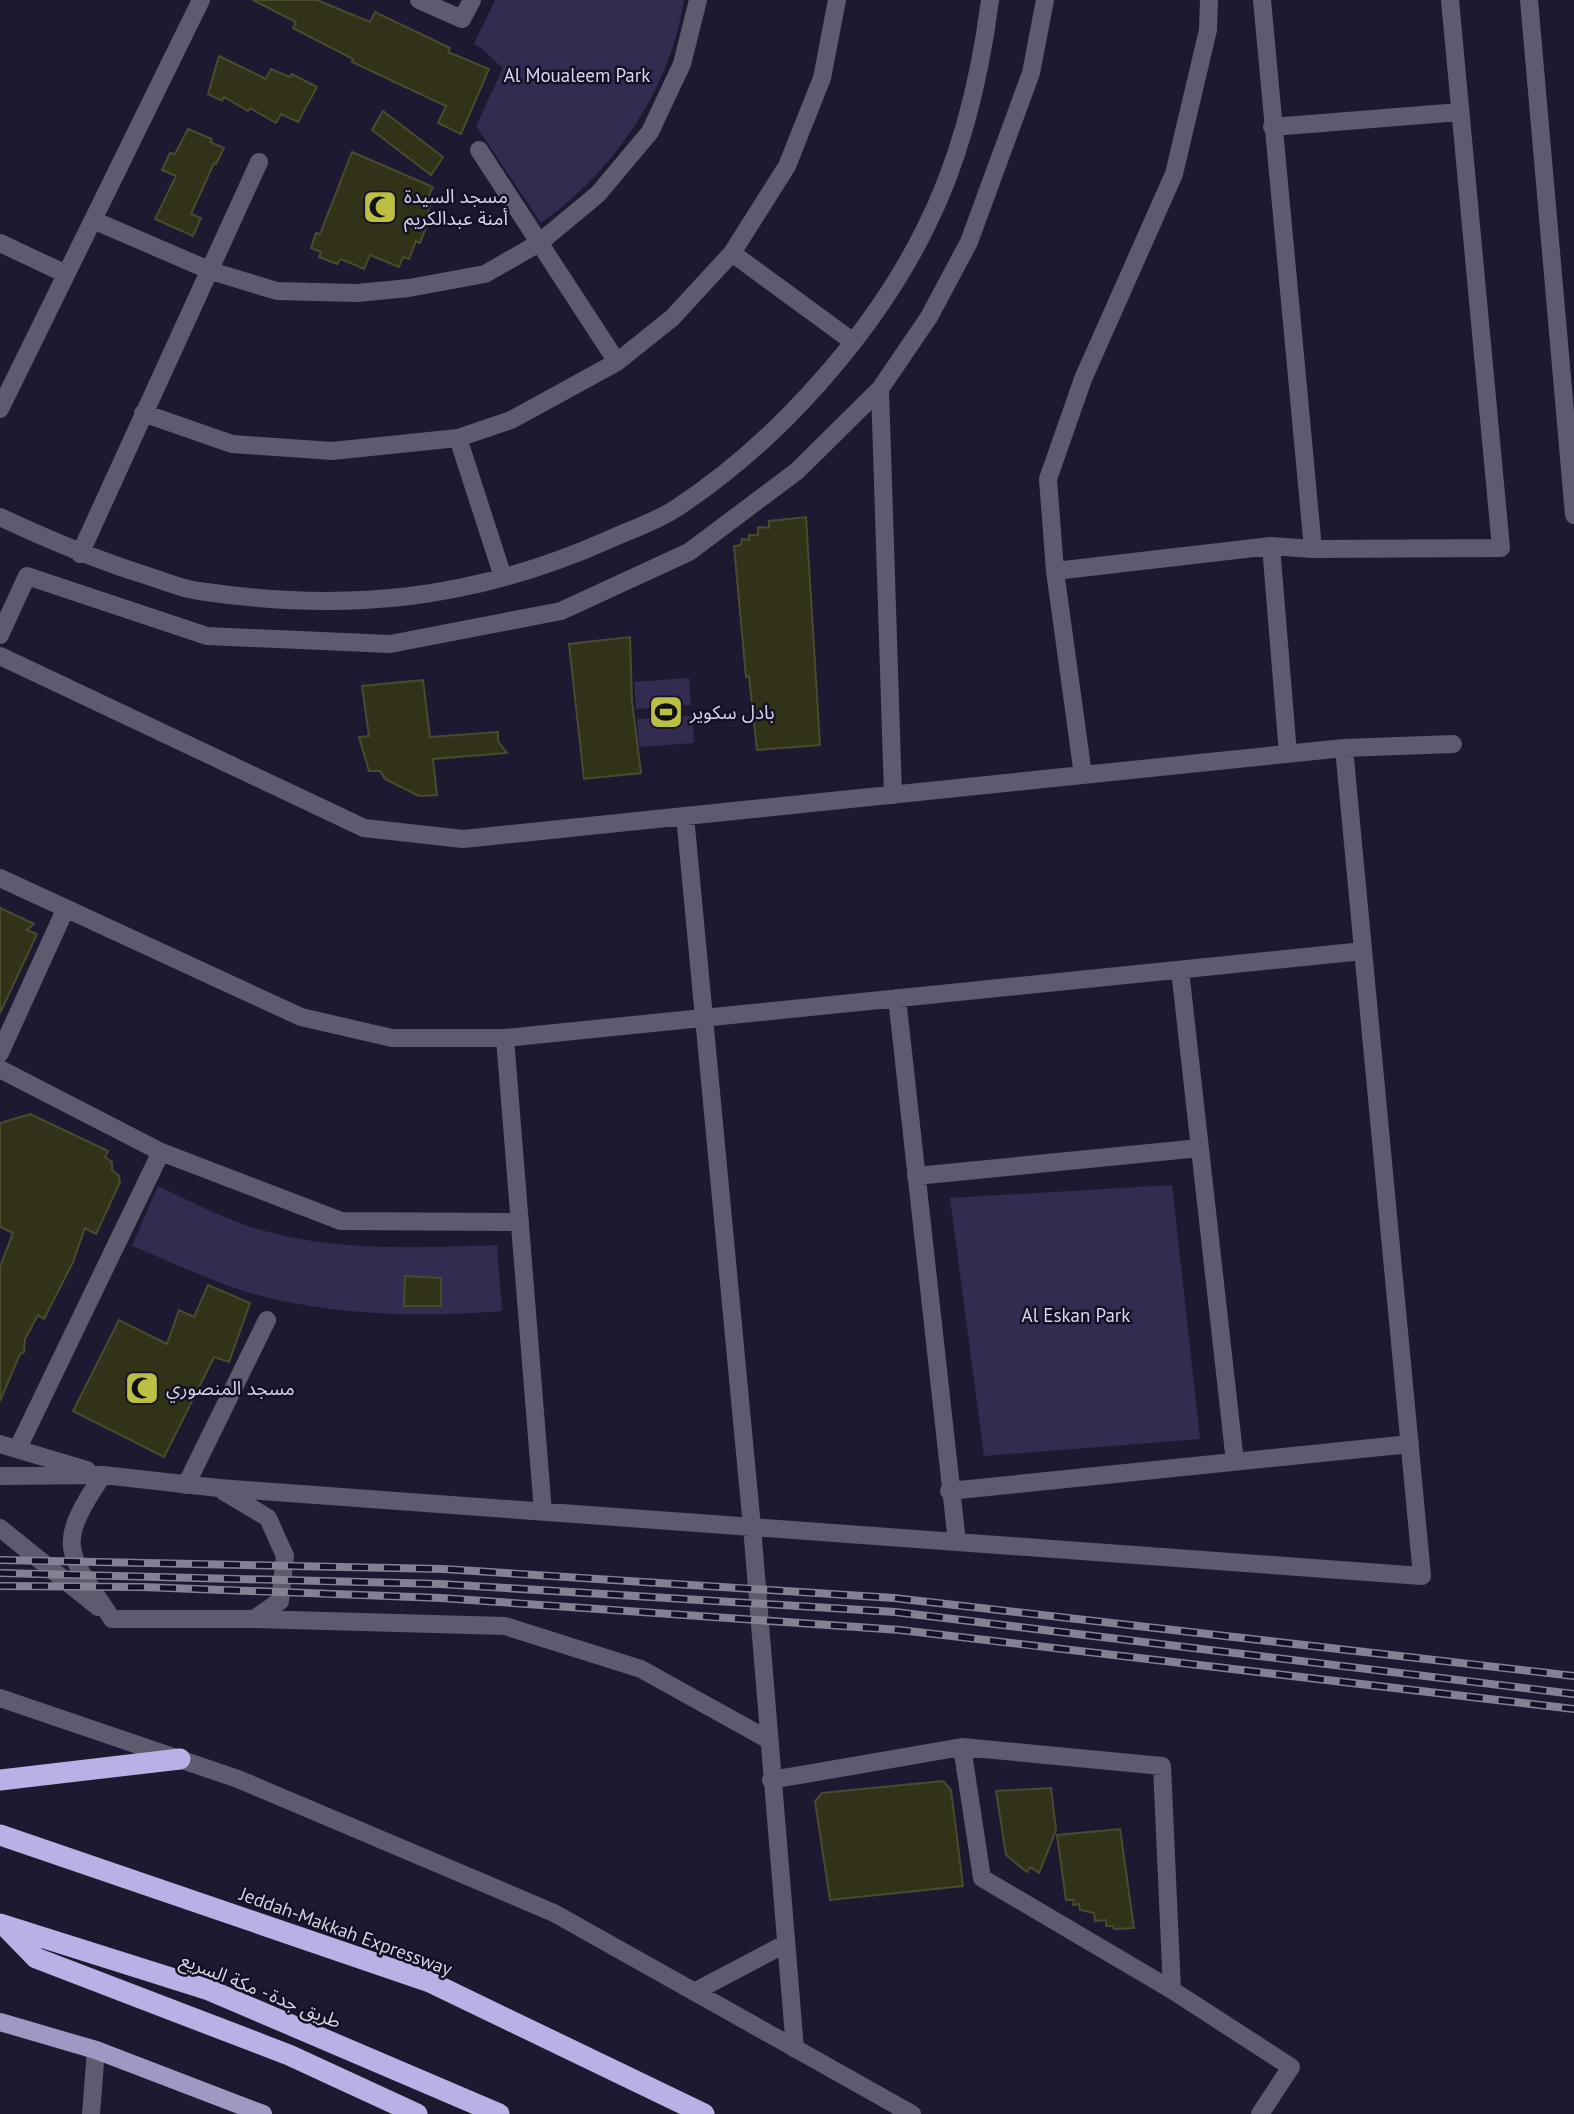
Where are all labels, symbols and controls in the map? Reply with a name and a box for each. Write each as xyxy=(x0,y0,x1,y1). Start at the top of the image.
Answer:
park label: Al Moualeem Park xyxy=(504,63,650,87)
place label: مسجد السيدة أمنة عبدالكريم xyxy=(404,184,508,233)
mosque icon: مسجد السيدة أمنة عبدالكريم xyxy=(361,188,399,226)
sports icon: بادل سكوير xyxy=(647,693,685,731)
place label: بادل سكوير xyxy=(689,700,775,724)
park label: Al Eskan Park xyxy=(1022,1303,1130,1327)
mosque icon: مسجد المنصوري xyxy=(123,1369,161,1407)
place label: مسجد المنصوري xyxy=(166,1376,295,1403)
street label: Jeddah-Makkah Expressway xyxy=(236,1881,456,1981)
street label: طريق جدة - مكة السريع xyxy=(176,1947,345,2036)

